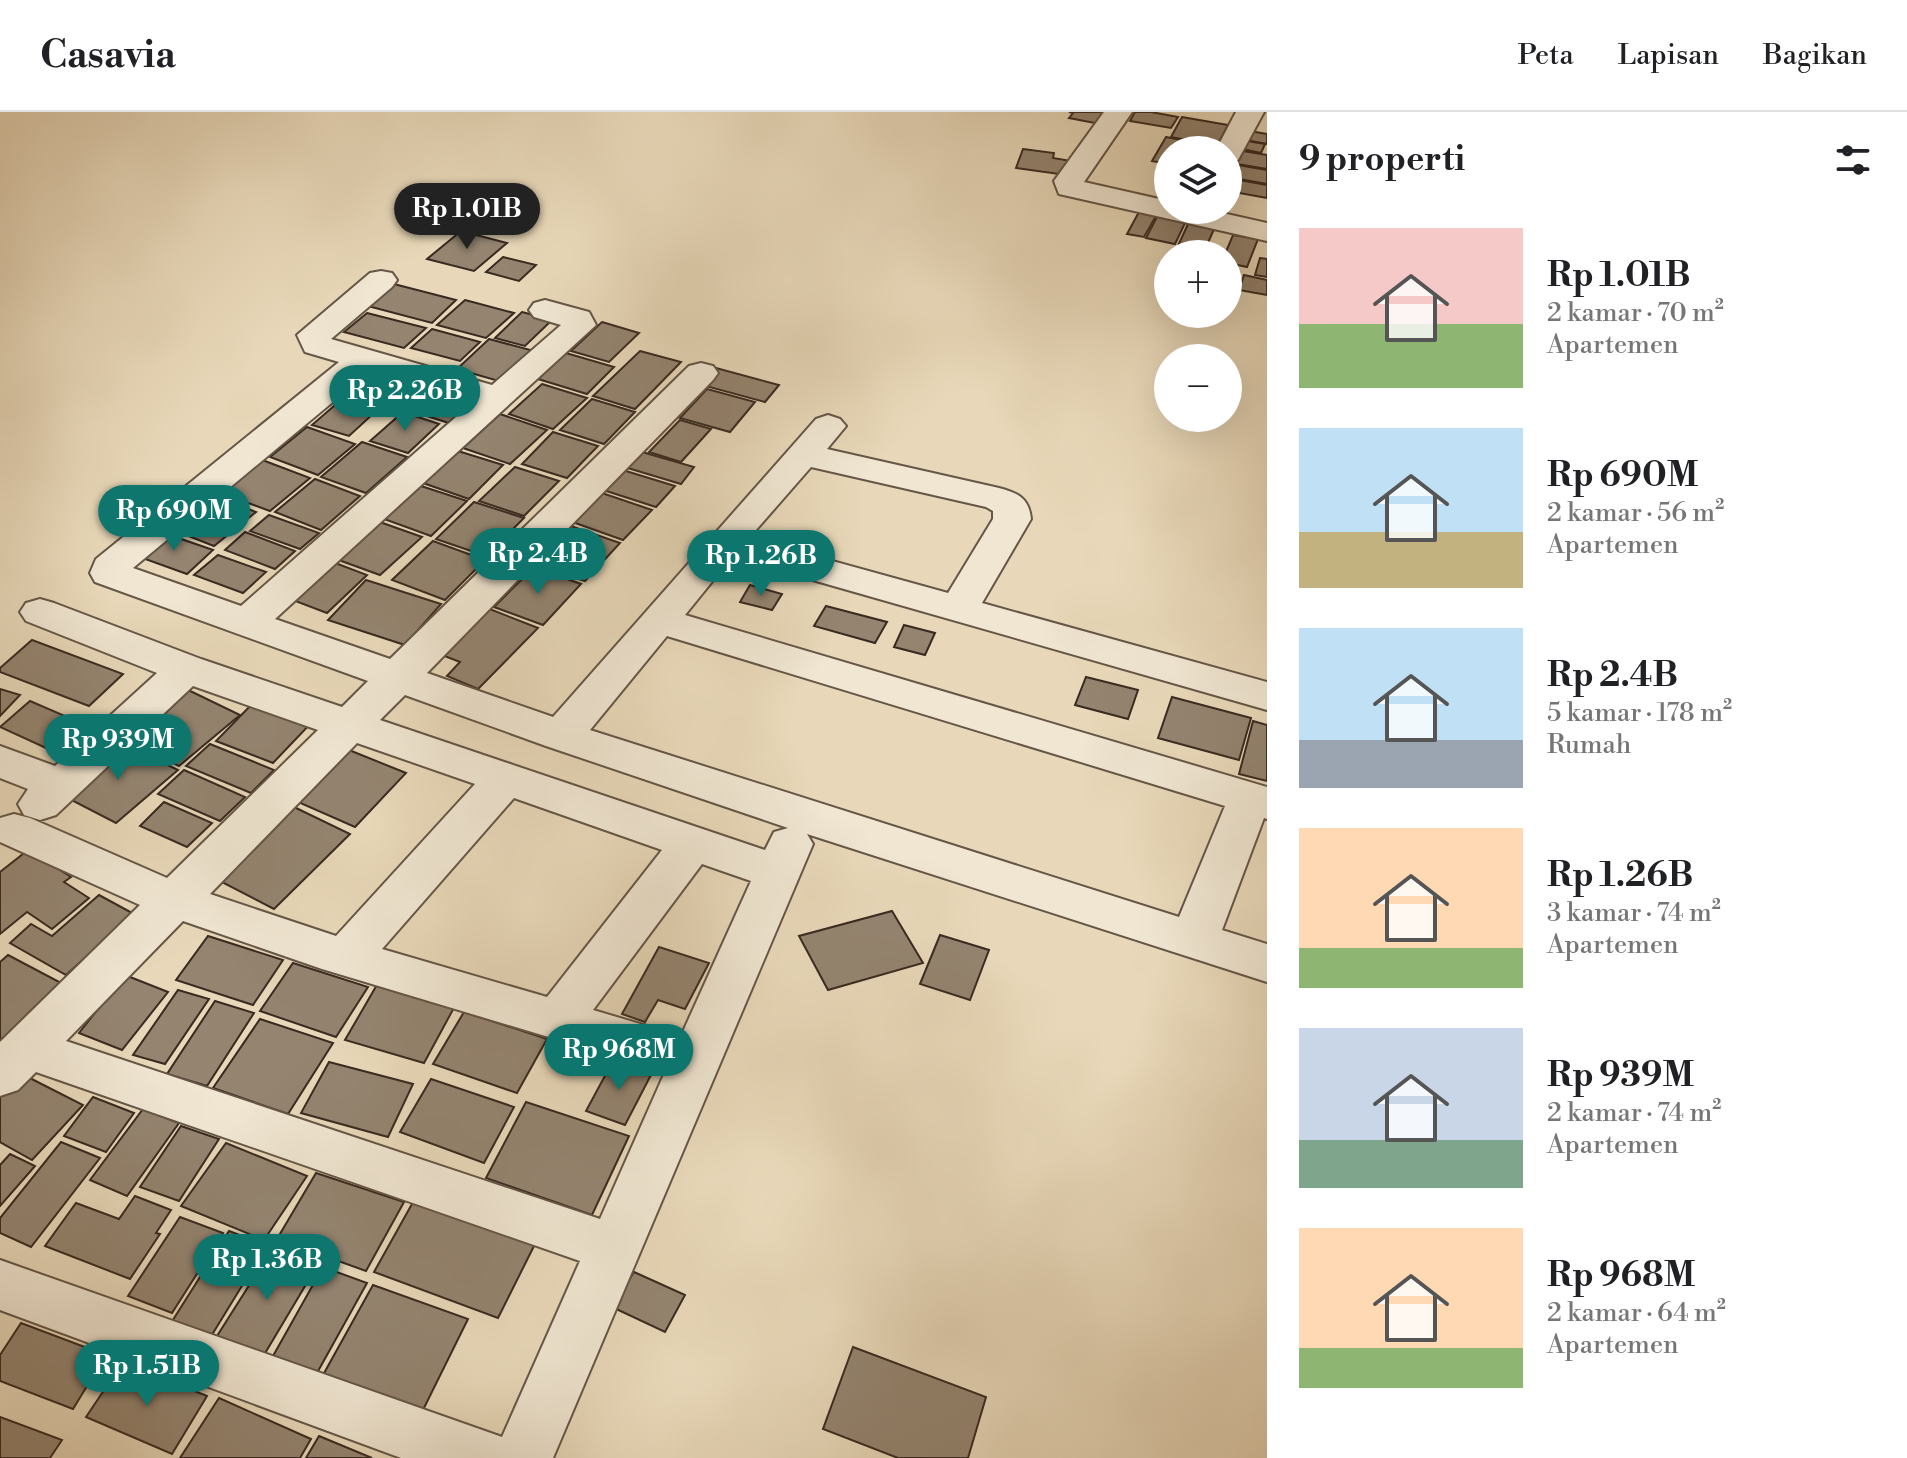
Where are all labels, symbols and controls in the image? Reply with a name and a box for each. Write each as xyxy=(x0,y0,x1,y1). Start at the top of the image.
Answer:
text: Casavia xyxy=(40,32,176,79)
text: Peta xyxy=(1518,38,1574,73)
text: Lapisan xyxy=(1618,38,1719,73)
text: Bagikan xyxy=(1763,38,1867,73)
map controls xyxy=(1154,136,1242,432)
button: layers xyxy=(1154,136,1242,224)
icon: filters xyxy=(1831,138,1875,182)
text: 9 properti xyxy=(1299,139,1465,181)
pin: Rp 1.01B xyxy=(384,183,550,251)
text: Rp 1.01B xyxy=(412,193,522,225)
button: + xyxy=(1154,240,1242,328)
text: Rp 1.01B xyxy=(1547,255,1691,297)
icon: home xyxy=(1363,260,1459,356)
text: 2 kamar · 70 m² xyxy=(1547,297,1724,329)
text: Apartemen xyxy=(1547,329,1679,361)
button: − xyxy=(1154,344,1242,432)
pin: Rp 2.26B xyxy=(322,365,488,433)
text: Rp 2.26B xyxy=(347,375,463,407)
text: Rp 690M xyxy=(1547,455,1698,497)
icon: home xyxy=(1363,460,1459,556)
pin: Rp 690M xyxy=(100,485,248,553)
text: Rp 690M xyxy=(116,495,232,527)
text: 2 kamar · 56 m² xyxy=(1547,497,1724,529)
pin: Rp 2.4B xyxy=(464,528,612,596)
text: Apartemen xyxy=(1547,529,1679,561)
pin: Rp 1.26B xyxy=(678,530,844,598)
text: Rp 2.4B xyxy=(488,538,588,570)
text: Rp 1.26B xyxy=(705,540,817,572)
text: Rp 2.4B xyxy=(1547,655,1678,697)
icon: home xyxy=(1363,660,1459,756)
text: 5 kamar · 178 m² xyxy=(1547,697,1732,729)
pin: Rp 939M xyxy=(44,714,192,782)
text: Rp 939M xyxy=(62,724,174,756)
text: Rumah xyxy=(1547,729,1631,761)
text: Rp 1.26B xyxy=(1547,855,1693,897)
icon: home xyxy=(1363,860,1459,956)
text: 3 kamar · 74 m² xyxy=(1547,897,1721,929)
text: Apartemen xyxy=(1547,929,1679,961)
pin: Rp 968M xyxy=(545,1024,693,1092)
text: Rp 968M xyxy=(562,1034,676,1066)
text: Rp 939M xyxy=(1547,1055,1694,1097)
icon: home xyxy=(1363,1060,1459,1156)
text: 2 kamar · 74 m² xyxy=(1547,1097,1721,1129)
text: Apartemen xyxy=(1547,1129,1679,1161)
pin: Rp 1.36B xyxy=(184,1234,350,1302)
text: Rp 1.36B xyxy=(211,1244,323,1276)
text: Rp 968M xyxy=(1547,1255,1695,1297)
icon: home xyxy=(1363,1260,1459,1356)
text: 2 kamar · 64 m² xyxy=(1547,1297,1726,1329)
text: Apartemen xyxy=(1547,1329,1679,1361)
pin: Rp 1.51B xyxy=(64,1340,230,1408)
text: Rp 1.51B xyxy=(93,1350,201,1382)

